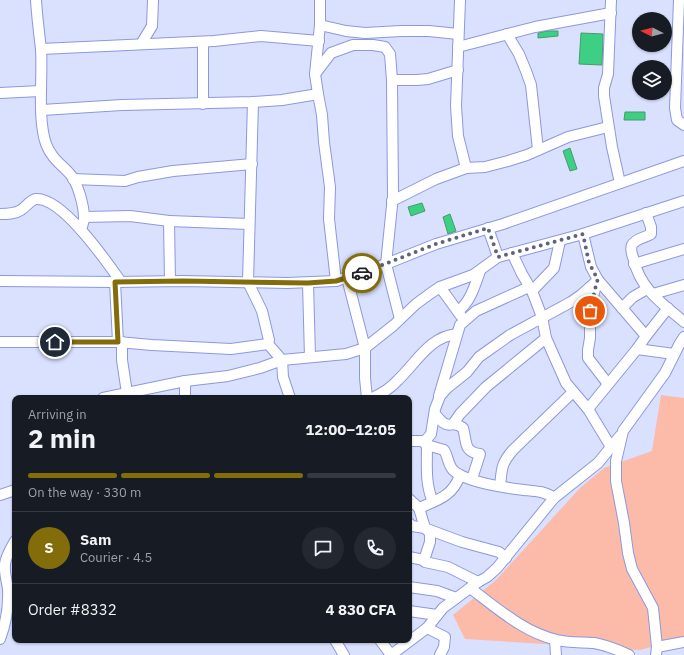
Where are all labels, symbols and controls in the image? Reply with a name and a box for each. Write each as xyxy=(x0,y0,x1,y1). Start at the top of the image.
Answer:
north arrow xyxy=(632,12,672,52)
map controls xyxy=(632,12,672,100)
button: layers xyxy=(632,60,672,100)
courier xyxy=(342,253,382,293)
icon: car xyxy=(351,262,373,284)
pin xyxy=(573,294,607,328)
icon: bag xyxy=(579,300,601,322)
pin xyxy=(38,325,72,359)
icon: home xyxy=(44,331,66,353)
text: Arriving in xyxy=(28,406,87,423)
text: 12:00–12:05 xyxy=(305,420,396,439)
text: 2 min xyxy=(28,421,96,455)
text: On the way · 330 m xyxy=(28,484,141,501)
button: chat xyxy=(302,527,344,569)
button: phone xyxy=(354,527,396,569)
text: Sam xyxy=(80,530,111,549)
text: S xyxy=(44,538,54,557)
text: Courier · 4.5 xyxy=(80,549,152,566)
text: Order #8332 xyxy=(28,600,117,619)
text: 4 830 CFA xyxy=(325,600,396,619)

